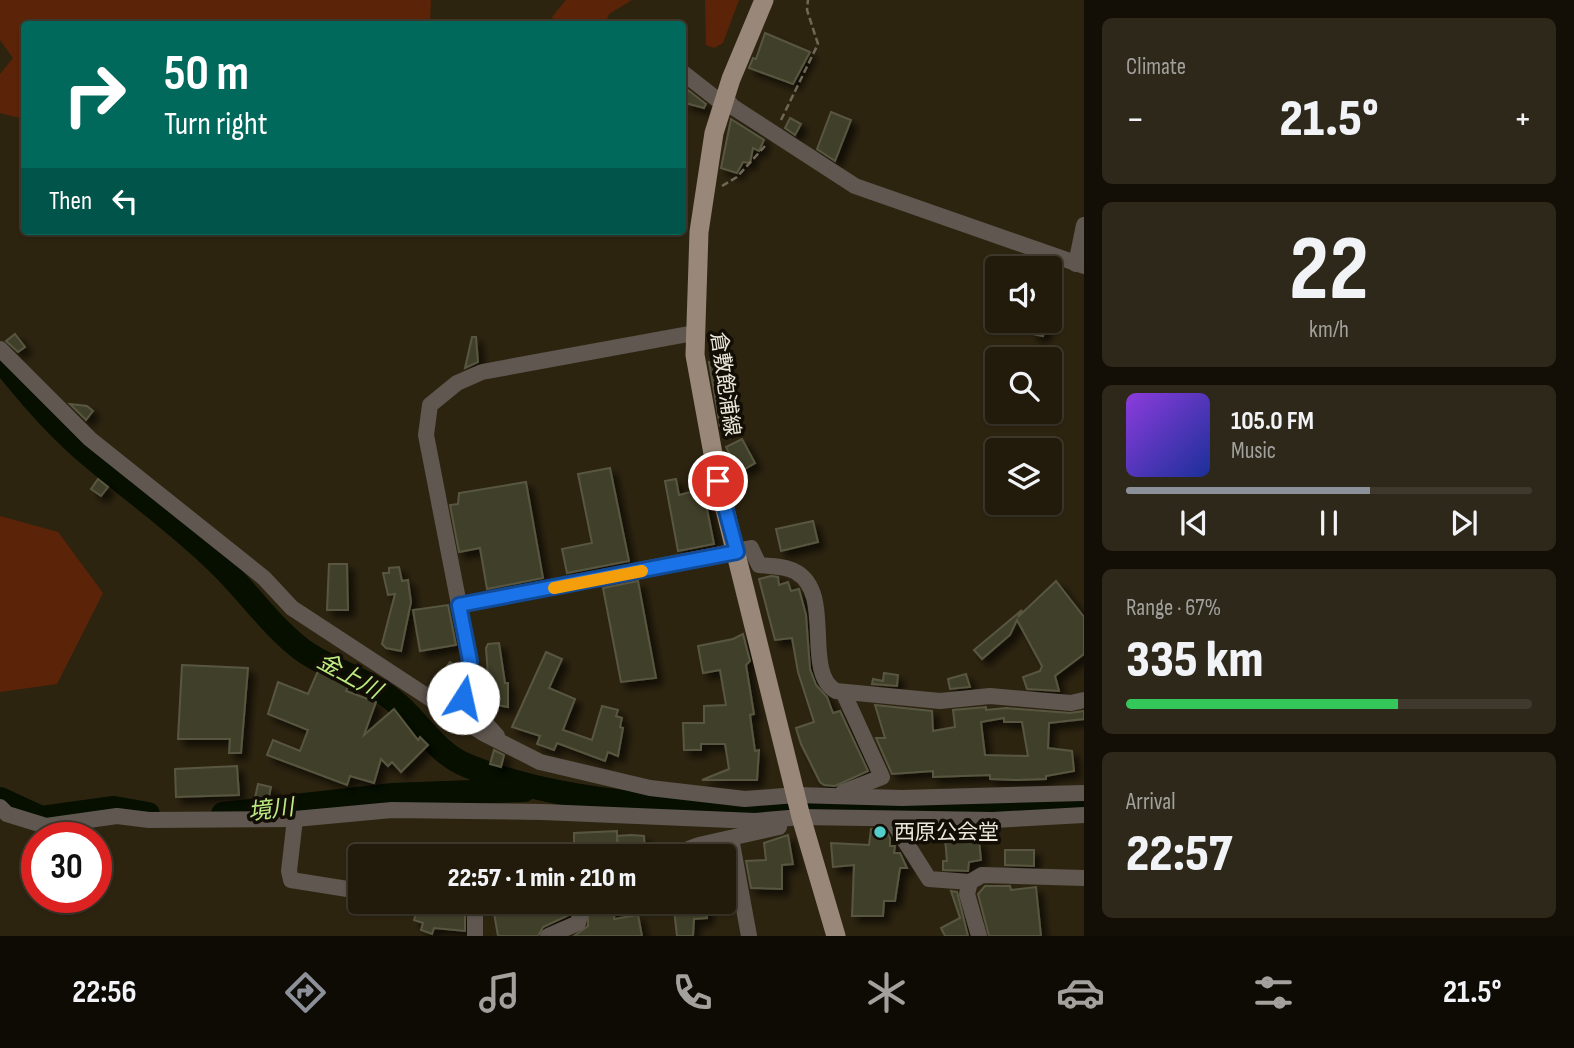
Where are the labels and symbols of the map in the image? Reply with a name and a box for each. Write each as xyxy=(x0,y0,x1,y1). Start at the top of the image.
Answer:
street label: 倉敷飽浦線 xyxy=(705,330,745,438)
pin xyxy=(688,451,748,511)
water label: 金上川 xyxy=(312,647,389,706)
position arrow xyxy=(426,661,500,735)
water label: 境川 xyxy=(246,793,299,827)
place label: 西原公会堂 xyxy=(894,820,999,845)
speed limit sign: 30 xyxy=(21,822,112,913)
marker: 西原公会堂 xyxy=(872,824,888,840)

